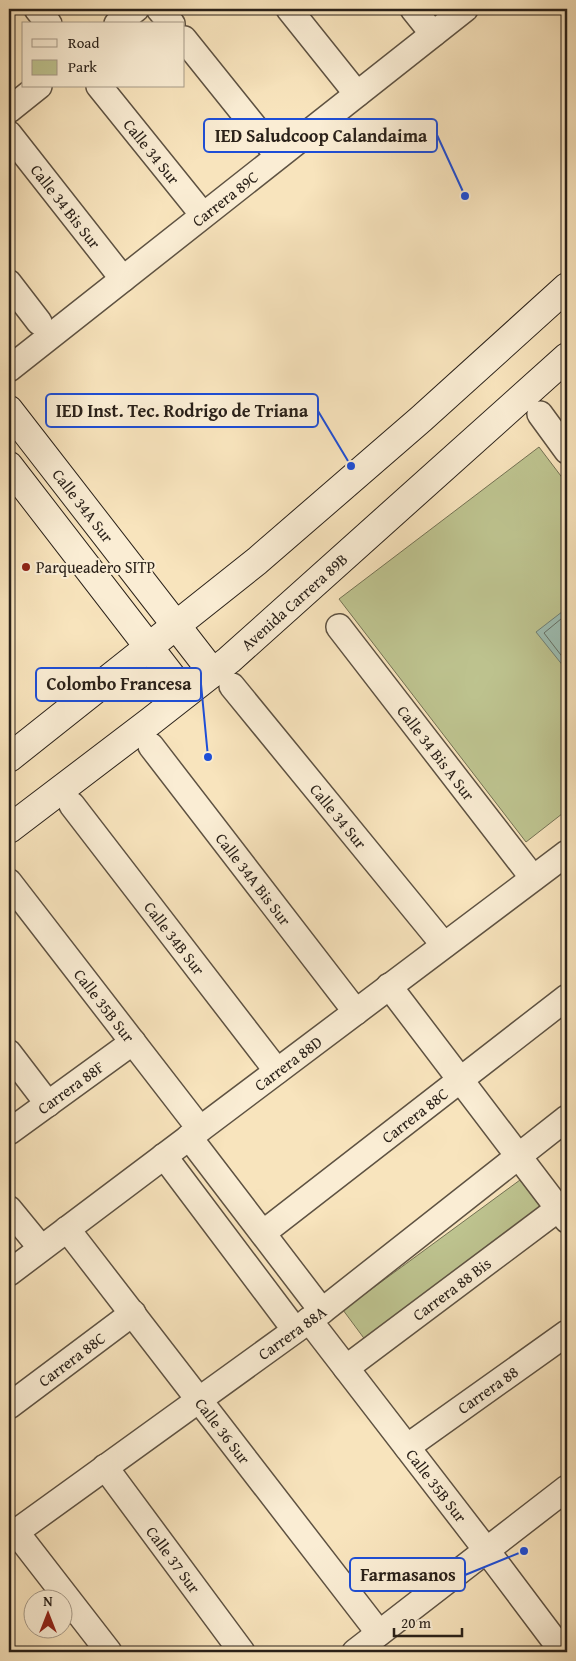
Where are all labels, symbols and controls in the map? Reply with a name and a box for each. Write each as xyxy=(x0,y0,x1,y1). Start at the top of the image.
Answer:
legend xyxy=(22,22,185,88)
text: Road xyxy=(68,32,99,53)
text: Park xyxy=(68,56,97,77)
street label: Calle 34 Sur xyxy=(118,113,186,190)
callout: IED Saludcoop Calandaima xyxy=(204,119,437,152)
text: IED Saludcoop Calandaima xyxy=(215,122,428,149)
street label: Calle 34 Bis Sur xyxy=(25,159,107,254)
street label: Carrera 89C xyxy=(187,165,263,232)
callout: IED Inst. Tec. Rodrigo de Triana xyxy=(46,394,318,427)
text: IED Inst. Tec. Rodrigo de Triana xyxy=(56,397,309,424)
street label: Calle 34A Sur xyxy=(47,463,120,548)
street label: Avenida Carrera 89B xyxy=(236,547,353,656)
place label: Parqueadero SITP xyxy=(36,555,155,579)
marker: Parqueadero SITP xyxy=(20,561,32,573)
callout: Colombo Francesa xyxy=(36,668,201,701)
text: Colombo Francesa xyxy=(46,670,192,697)
street label: Calle 34 Bis A Sur xyxy=(392,700,481,806)
street label: Calle 34 Sur xyxy=(304,778,373,854)
street label: Calle 34A Bis Sur xyxy=(210,828,297,931)
street label: Calle 34B Sur xyxy=(138,896,211,980)
street label: Calle 35B Sur xyxy=(68,964,141,1048)
street label: Carrera 88D xyxy=(249,1029,327,1097)
street label: Carrera 88F xyxy=(32,1055,109,1120)
street label: Carrera 88C xyxy=(376,1082,453,1149)
street label: Carrera 88 Bis xyxy=(407,1251,496,1326)
street label: Carrera 88A xyxy=(253,1300,331,1366)
street label: Carrera 88C xyxy=(33,1326,110,1392)
street label: Carrera 88 xyxy=(452,1359,523,1420)
street label: Calle 36 Sur xyxy=(189,1392,257,1469)
street label: Calle 35B Sur xyxy=(400,1444,473,1528)
street label: Calle 37 Sur xyxy=(140,1521,207,1598)
callout: Farmasanos xyxy=(350,1558,465,1591)
text: Farmasanos xyxy=(360,1561,456,1588)
north arrow xyxy=(22,1588,72,1638)
text: N xyxy=(43,1591,53,1611)
scale bar xyxy=(394,1606,461,1638)
text: 20 m xyxy=(401,1612,432,1633)

